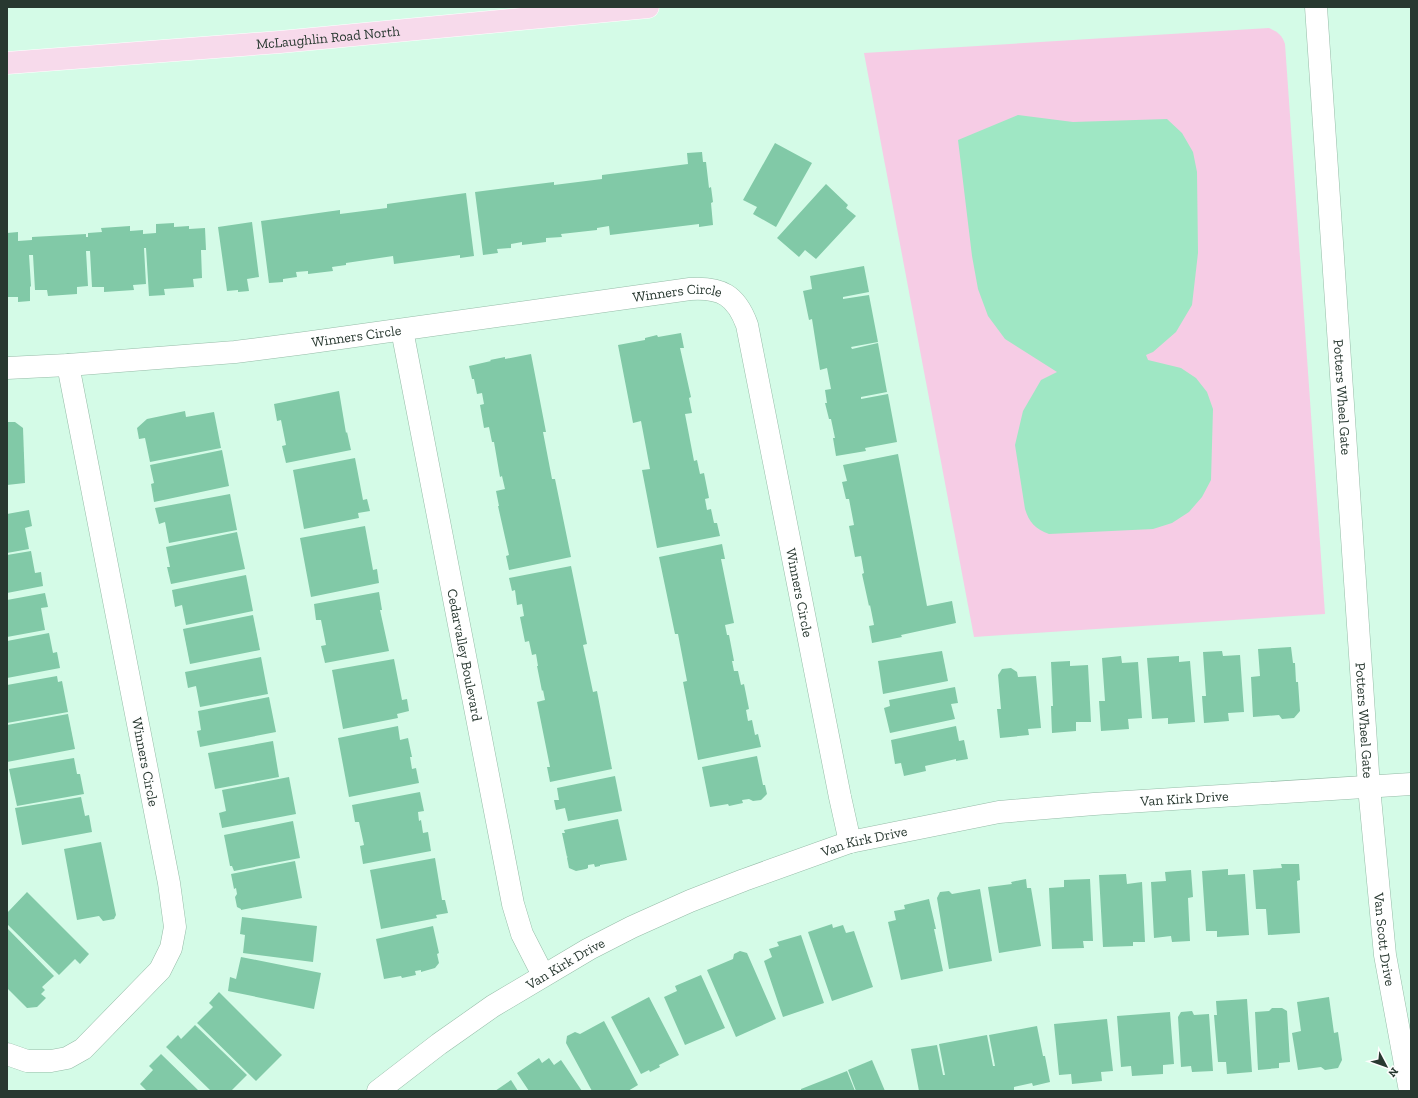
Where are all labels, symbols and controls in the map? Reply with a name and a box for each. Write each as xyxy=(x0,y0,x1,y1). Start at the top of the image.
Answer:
street label: McLaughlin Road North xyxy=(255,22,401,52)
street label: Winners Circle xyxy=(631,280,725,305)
street label: Winners Circle xyxy=(310,321,403,350)
street label: Potters Wheel Gate xyxy=(1330,339,1355,456)
street label: Winners Circle xyxy=(783,547,817,639)
street label: Cedarvalley Boulevard xyxy=(444,587,486,723)
street label: Potters Wheel Gate xyxy=(1352,662,1377,779)
street label: Winners Circle xyxy=(128,716,162,808)
street label: Van Kirk Drive xyxy=(1139,787,1229,810)
street label: Van Kirk Drive xyxy=(818,822,909,861)
street label: Van Scott Drive xyxy=(1371,891,1399,988)
street label: Van Kirk Drive xyxy=(522,934,608,994)
north arrow xyxy=(1366,1046,1406,1086)
text: N xyxy=(1385,1065,1401,1080)

